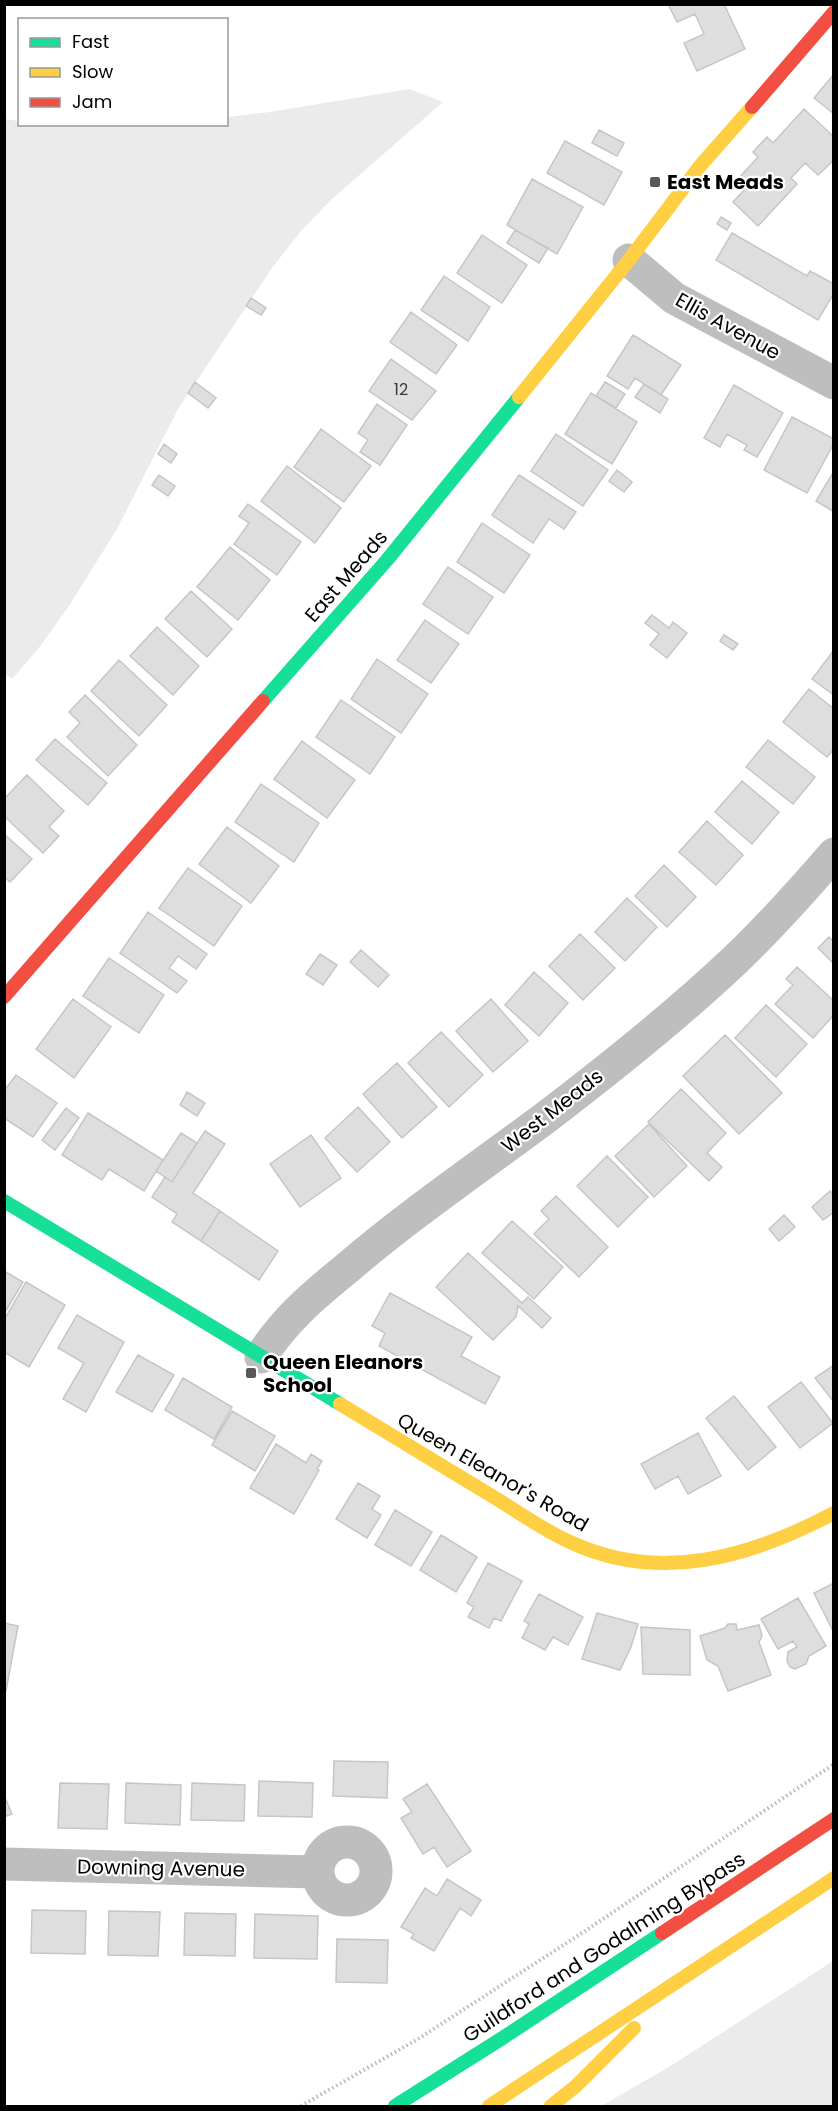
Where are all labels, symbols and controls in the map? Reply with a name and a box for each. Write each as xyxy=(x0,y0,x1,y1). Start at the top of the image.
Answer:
legend xyxy=(18,18,228,126)
text: Fast xyxy=(72,29,109,54)
text: Slow xyxy=(72,59,114,84)
text: Jam xyxy=(72,89,112,114)
place label: East Meads xyxy=(667,168,784,196)
marker: East Meads xyxy=(648,175,662,189)
street label: Ellis Avenue xyxy=(671,286,785,366)
house number: 12 xyxy=(394,378,408,401)
street label: East Meads xyxy=(298,524,394,628)
street label: West Meads xyxy=(495,1062,609,1160)
place label: Queen Eleanors School xyxy=(263,1348,423,1399)
marker: Queen Eleanors School xyxy=(244,1366,258,1380)
street label: Queen Eleanor's Road xyxy=(392,1406,594,1538)
street label: Guildford and Godalming Bypass xyxy=(457,1845,751,2049)
street label: Downing Avenue xyxy=(77,1853,245,1883)

